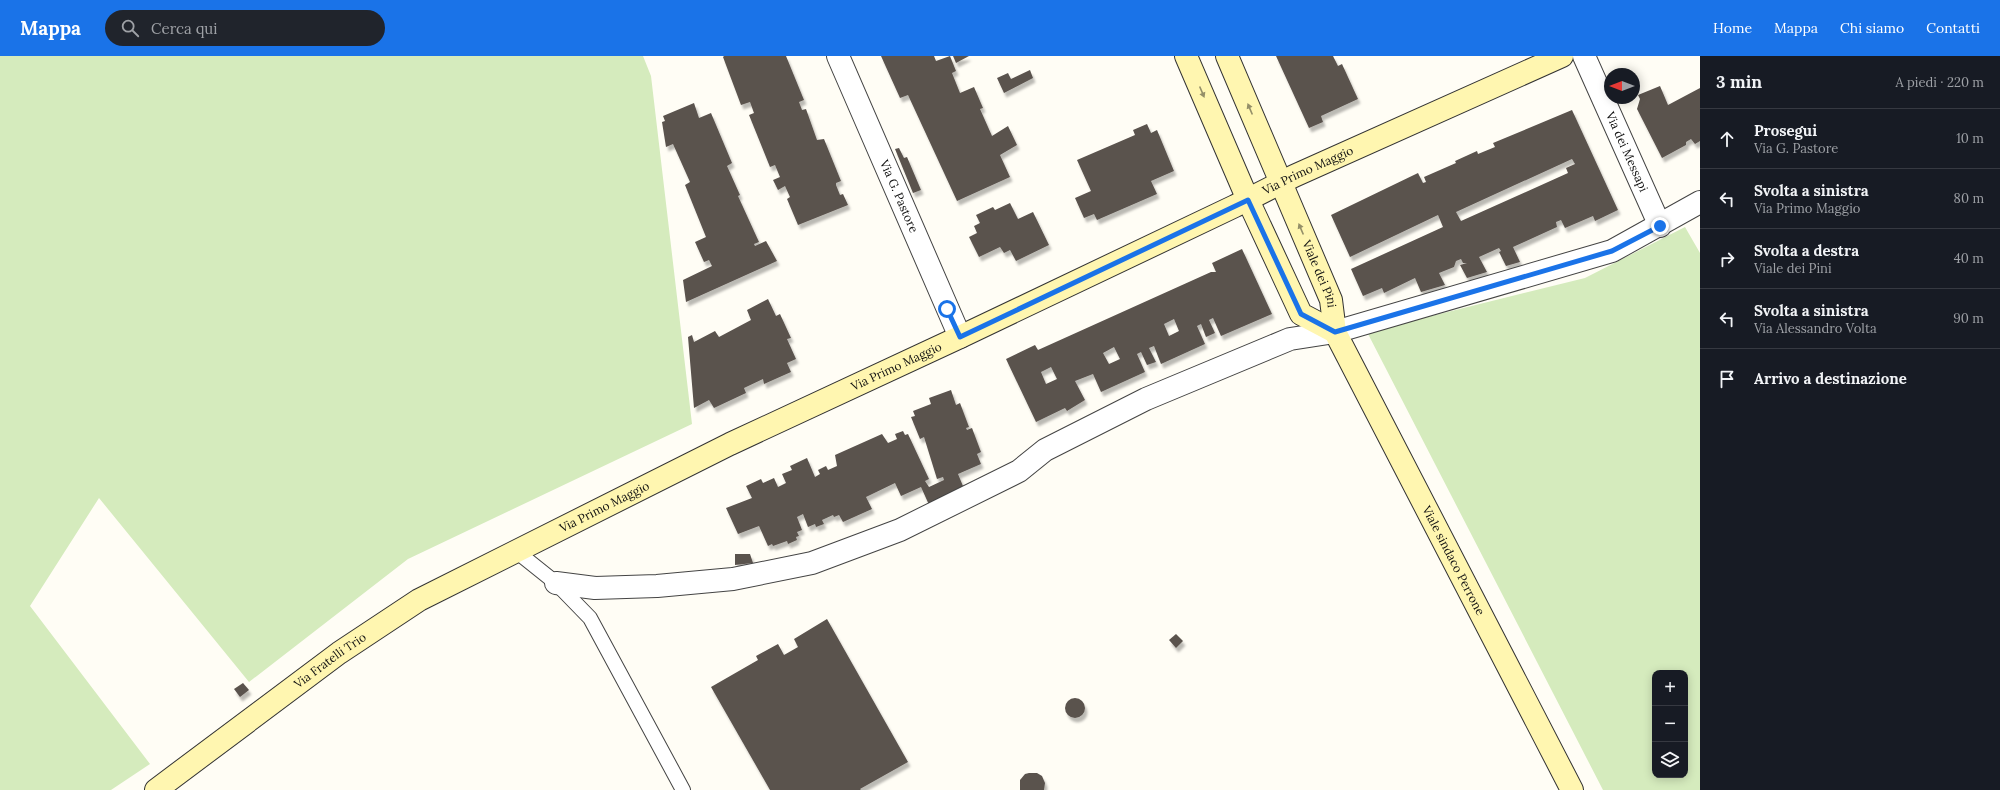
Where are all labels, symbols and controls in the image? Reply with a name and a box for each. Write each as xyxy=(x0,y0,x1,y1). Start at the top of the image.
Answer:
search box xyxy=(105,10,385,46)
text: Mappa xyxy=(20,16,81,40)
icon: search xyxy=(119,17,141,39)
text: Cerca qui xyxy=(151,19,218,38)
text: Home xyxy=(1713,19,1752,37)
text: Mappa xyxy=(1774,19,1818,37)
text: Chi siamo xyxy=(1840,19,1904,37)
text: Contatti xyxy=(1926,19,1980,37)
north arrow xyxy=(1604,68,1640,104)
text: 3 min xyxy=(1716,71,1762,93)
text: A piedi · 220 m xyxy=(1895,74,1984,91)
one-way arrow xyxy=(1199,86,1205,98)
one-way arrow xyxy=(1247,103,1253,115)
street label: Via dei Messapi xyxy=(1603,108,1652,194)
text: Prosegui xyxy=(1754,121,1817,140)
icon: ahead xyxy=(1716,128,1738,150)
text: 10 m xyxy=(1956,130,1984,147)
text: Via G. Pastore xyxy=(1754,140,1838,157)
street label: Via Primo Maggio xyxy=(1259,142,1355,198)
street label: Via G. Pastore xyxy=(877,157,922,235)
text: Svolta a sinistra xyxy=(1754,181,1869,200)
icon: left xyxy=(1716,188,1738,210)
text: 80 m xyxy=(1954,190,1984,207)
text: Via Primo Maggio xyxy=(1754,200,1860,217)
route end xyxy=(1651,217,1669,235)
one-way arrow xyxy=(1298,223,1304,235)
street label: Viale dei Pini xyxy=(1299,237,1340,308)
text: Svolta a destra xyxy=(1754,241,1859,260)
icon: right xyxy=(1716,248,1738,270)
text: 40 m xyxy=(1954,250,1984,267)
text: Viale dei Pini xyxy=(1754,260,1832,277)
route start xyxy=(938,300,956,318)
text: Svolta a sinistra xyxy=(1754,301,1869,320)
icon: left xyxy=(1716,308,1738,330)
text: 90 m xyxy=(1953,310,1984,327)
text: Via Alessandro Volta xyxy=(1754,320,1877,337)
street label: Via Primo Maggio xyxy=(847,339,944,394)
icon: arrive xyxy=(1716,368,1738,390)
text: Arrivo a destinazione xyxy=(1754,369,1907,388)
street label: Via Primo Maggio xyxy=(556,478,652,536)
street label: Viale sindaco Perrone xyxy=(1419,502,1489,618)
street label: Via Fratelli Trio xyxy=(290,629,369,692)
map controls xyxy=(1652,670,1688,778)
button: + xyxy=(1652,670,1688,706)
button: − xyxy=(1652,706,1688,742)
button: layers xyxy=(1652,742,1688,778)

